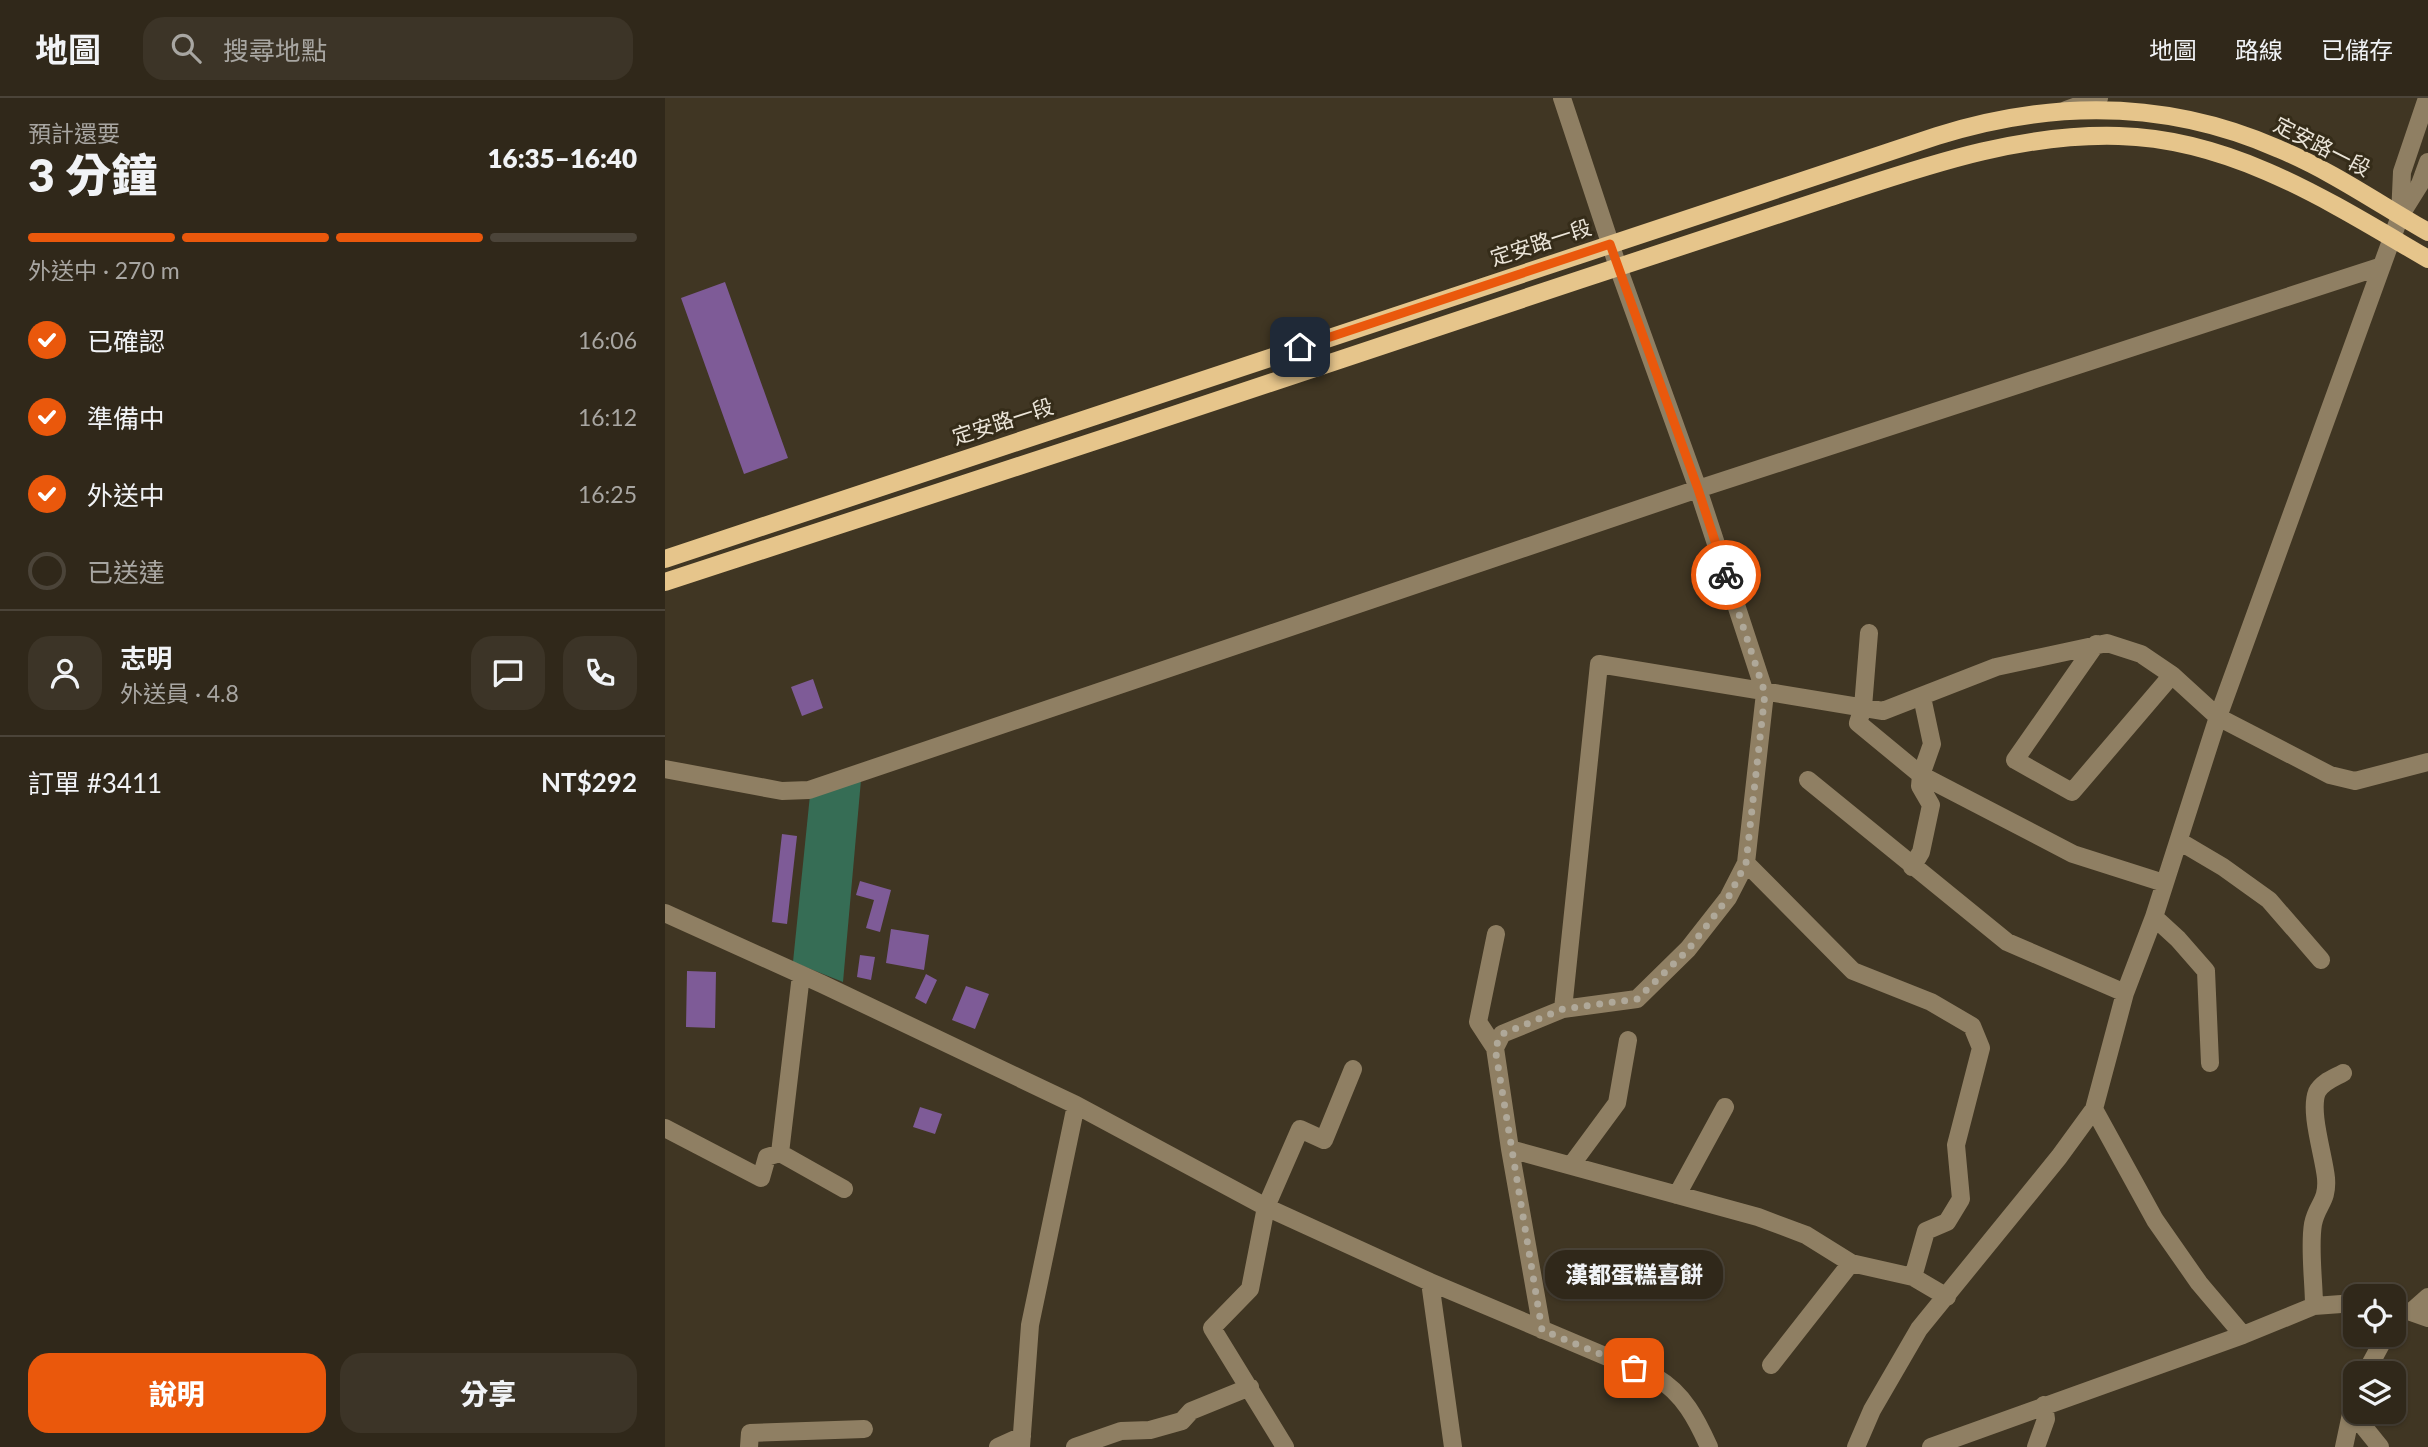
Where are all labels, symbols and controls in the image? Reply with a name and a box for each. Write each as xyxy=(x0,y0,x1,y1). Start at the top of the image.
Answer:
search box xyxy=(143,17,633,80)
text: 地圖 xyxy=(35,29,101,69)
icon: search xyxy=(167,29,205,67)
text: 搜尋地點 xyxy=(223,34,327,66)
text: 地圖 xyxy=(2149,35,2197,64)
text: 路線 xyxy=(2235,35,2283,64)
text: 已儲存 xyxy=(2321,35,2393,64)
street label: 定安路一段 xyxy=(2270,111,2375,181)
text: 預計還要 xyxy=(28,119,120,147)
text: 16:35–16:40 xyxy=(487,142,637,174)
text: 3 分鐘 xyxy=(28,147,157,202)
street label: 定安路一段 xyxy=(1487,213,1594,270)
text: 外送中 · 270 m xyxy=(28,256,180,284)
pin xyxy=(1270,317,1330,377)
icon: check xyxy=(28,321,66,359)
text: 已確認 xyxy=(87,325,165,357)
text: 16:06 xyxy=(578,326,637,354)
icon: home xyxy=(1281,328,1319,366)
street label: 定安路一段 xyxy=(949,392,1056,449)
icon: check xyxy=(28,398,66,436)
text: 準備中 xyxy=(87,402,165,434)
text: 16:12 xyxy=(578,403,637,431)
icon: check xyxy=(28,475,66,513)
text: 外送中 xyxy=(87,479,165,511)
text: 16:25 xyxy=(578,480,637,508)
courier xyxy=(1691,540,1761,610)
text: 已送達 xyxy=(87,556,165,588)
icon: bike xyxy=(1707,556,1745,594)
button: person xyxy=(28,636,102,710)
button: chat xyxy=(471,636,545,710)
button: phone xyxy=(563,636,637,710)
text: 志明 xyxy=(120,642,172,674)
text: 外送員 · 4.8 xyxy=(120,679,239,707)
text: NT$292 xyxy=(541,766,637,798)
text: 訂單 #3411 xyxy=(28,767,162,799)
callout: 漢都蛋糕喜餅 xyxy=(1545,1249,1723,1298)
text: 漢都蛋糕喜餅 xyxy=(1565,1260,1703,1288)
map controls xyxy=(2343,1284,2406,1424)
button: locate xyxy=(2343,1284,2406,1347)
pin xyxy=(1604,1338,1664,1398)
icon: bag xyxy=(1615,1349,1653,1387)
button: 說明 xyxy=(28,1353,326,1433)
button: 分享 xyxy=(340,1353,637,1433)
button: layers xyxy=(2343,1361,2406,1424)

